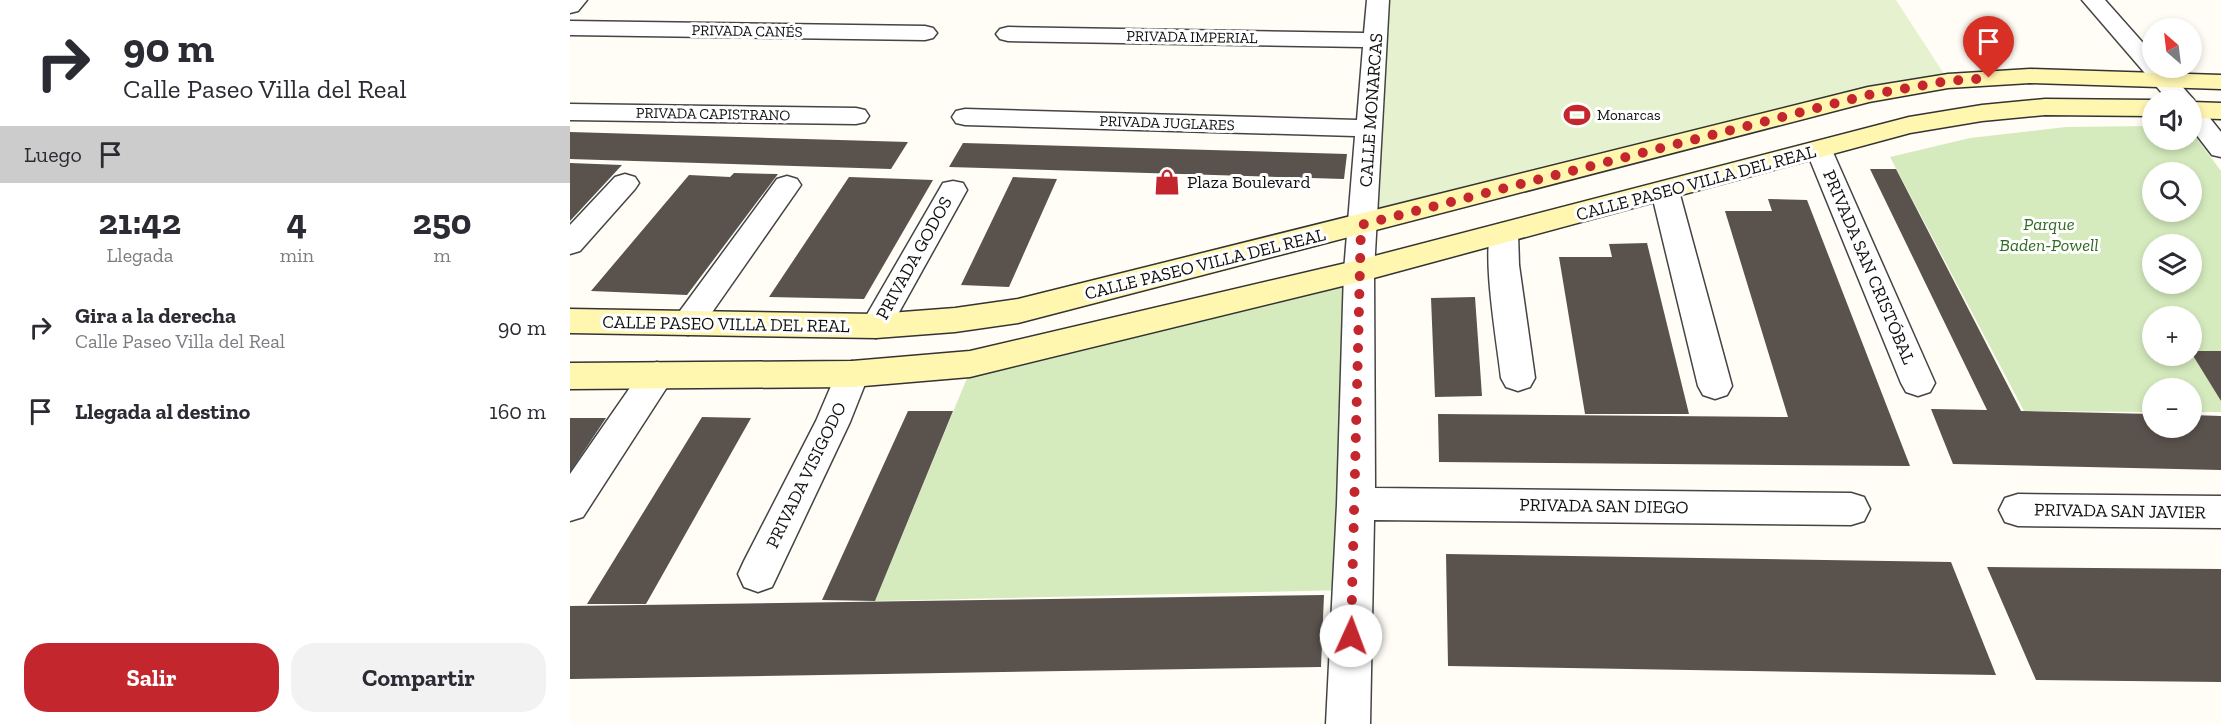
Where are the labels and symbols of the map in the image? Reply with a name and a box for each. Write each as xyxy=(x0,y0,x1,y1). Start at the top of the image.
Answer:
pin xyxy=(1963,16,2014,78)
north arrow xyxy=(2142,18,2202,78)
street label: PRIVADA CANÉS xyxy=(691,21,803,41)
street label: PRIVADA IMPERIAL xyxy=(1126,27,1258,47)
street label: CALLE MONARCAS xyxy=(1355,32,1387,188)
sports icon: Monarcas xyxy=(1562,100,1592,130)
street label: PRIVADA CAPISTRANO xyxy=(636,104,791,124)
place label: Monarcas xyxy=(1597,106,1660,124)
street label: PRIVADA JUGLARES xyxy=(1099,112,1235,134)
street label: CALLE PASEO VILLA DEL REAL xyxy=(1574,140,1819,226)
shop icon: Plaza Boulevard xyxy=(1152,167,1182,197)
street label: PRIVADA SAN CRISTÓBAL xyxy=(1818,167,1920,368)
place label: Plaza Boulevard xyxy=(1187,171,1310,193)
street label: PRIVADA GODOS xyxy=(871,193,957,323)
park label: Parque Baden-Powell xyxy=(1999,213,2099,256)
street label: CALLE PASEO VILLA DEL REAL xyxy=(1082,223,1328,305)
street label: CALLE PASEO VILLA DEL REAL xyxy=(602,311,850,337)
street label: PRIVADA VISIGODO xyxy=(761,398,851,552)
street label: PRIVADA SAN DIEGO xyxy=(1519,494,1689,518)
street label: PRIVADA SAN JAVIER xyxy=(2034,499,2206,523)
position arrow xyxy=(1319,604,1383,668)

